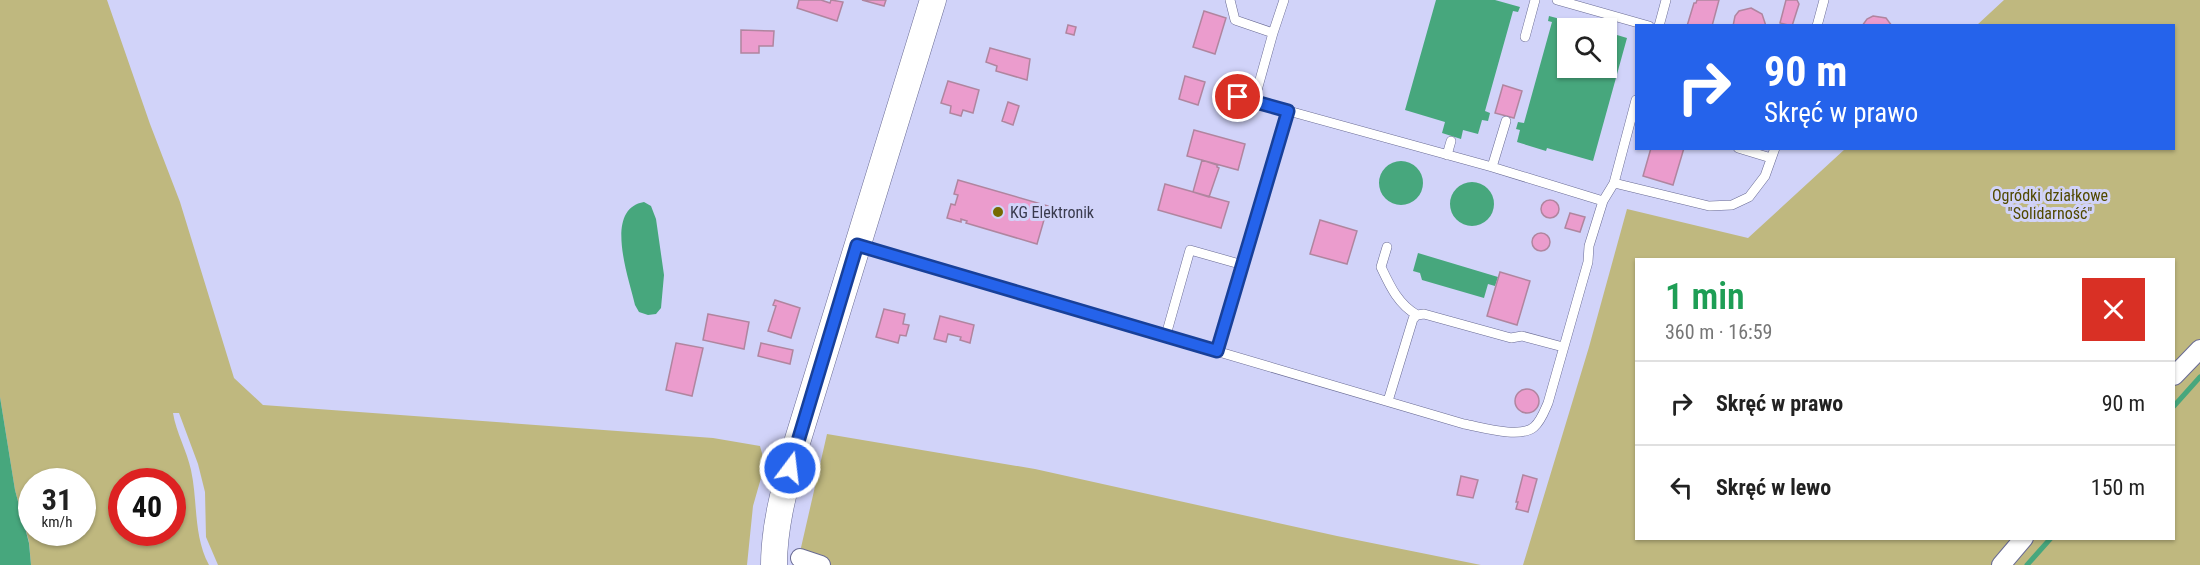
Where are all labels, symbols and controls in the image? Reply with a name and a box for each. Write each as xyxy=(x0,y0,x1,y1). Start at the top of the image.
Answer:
map controls xyxy=(1557,18,1617,78)
button: search xyxy=(1557,18,1617,78)
text: 90 m xyxy=(1764,47,1847,96)
icon: right xyxy=(1665,48,1743,126)
pin xyxy=(1212,71,1263,122)
icon: arrive xyxy=(1221,80,1254,113)
text: Skręć w prawo xyxy=(1764,97,1918,129)
park label: Ogródki działkowe "Solidarność" xyxy=(1992,186,2108,223)
place label: KG Elektronik xyxy=(1010,203,1095,222)
marker: KG Elektronik xyxy=(991,205,1005,219)
text: 1 min xyxy=(1665,276,1745,318)
button: close xyxy=(2082,278,2145,341)
text: 360 m · 16:59 xyxy=(1665,320,1772,344)
icon: right xyxy=(1665,387,1698,420)
text: Skręć w prawo xyxy=(1716,391,1843,416)
text: 90 m xyxy=(2102,391,2145,416)
position arrow xyxy=(758,436,822,500)
speed limit sign: 40 xyxy=(108,468,186,546)
icon: left xyxy=(1665,471,1698,504)
text: Skręć w lewo xyxy=(1716,475,1831,500)
text: 150 m xyxy=(2091,475,2145,500)
text: 31 xyxy=(42,482,72,517)
text: km/h xyxy=(42,513,72,531)

